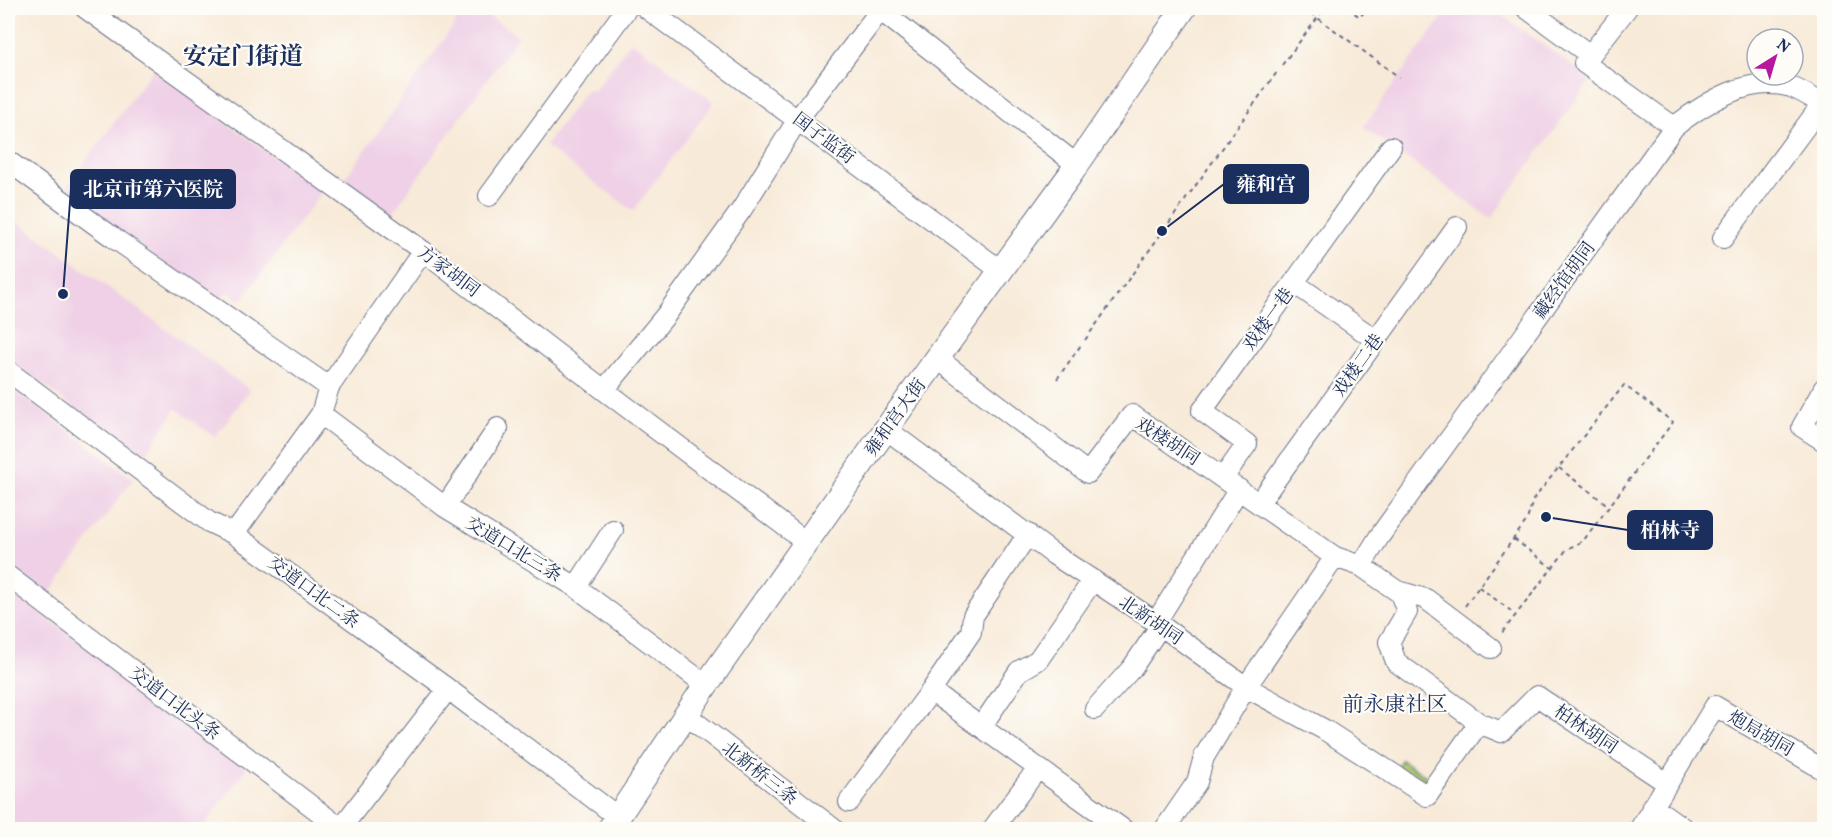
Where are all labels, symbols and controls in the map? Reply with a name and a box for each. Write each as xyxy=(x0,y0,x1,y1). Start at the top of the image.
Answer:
north arrow xyxy=(1745,27,1805,87)
text: N xyxy=(1772,34,1794,59)
district label: 安定门街道 xyxy=(183,41,303,75)
street label: 国子监街 xyxy=(787,108,859,171)
callout: 雍和宫 xyxy=(1224,165,1308,203)
callout: 北京市第六医院 xyxy=(71,170,235,208)
text: 雍和宫 xyxy=(1236,172,1296,200)
text: 北京市第六医院 xyxy=(83,177,223,205)
street label: 藏经馆胡同 xyxy=(1529,237,1602,325)
street label: 方家胡同 xyxy=(412,241,484,304)
street label: 戏楼一巷 xyxy=(1238,283,1300,356)
street label: 戏楼二巷 xyxy=(1328,329,1390,402)
street label: 雍和宫大街 xyxy=(860,374,933,462)
street label: 戏楼胡同 xyxy=(1130,412,1204,472)
callout: 柏林寺 xyxy=(1628,511,1712,549)
street label: 交道口北三条 xyxy=(461,512,566,589)
text: 柏林寺 xyxy=(1640,518,1700,546)
street label: 交道口北二条 xyxy=(262,551,364,635)
street label: 北新胡同 xyxy=(1113,591,1187,652)
street label: 交道口北头条 xyxy=(123,662,225,747)
district label: 前永康社区 xyxy=(1343,691,1448,720)
street label: 柏林胡同 xyxy=(1548,700,1622,761)
street label: 炮局胡同 xyxy=(1723,705,1798,763)
street label: 北新桥三条 xyxy=(716,737,802,812)

